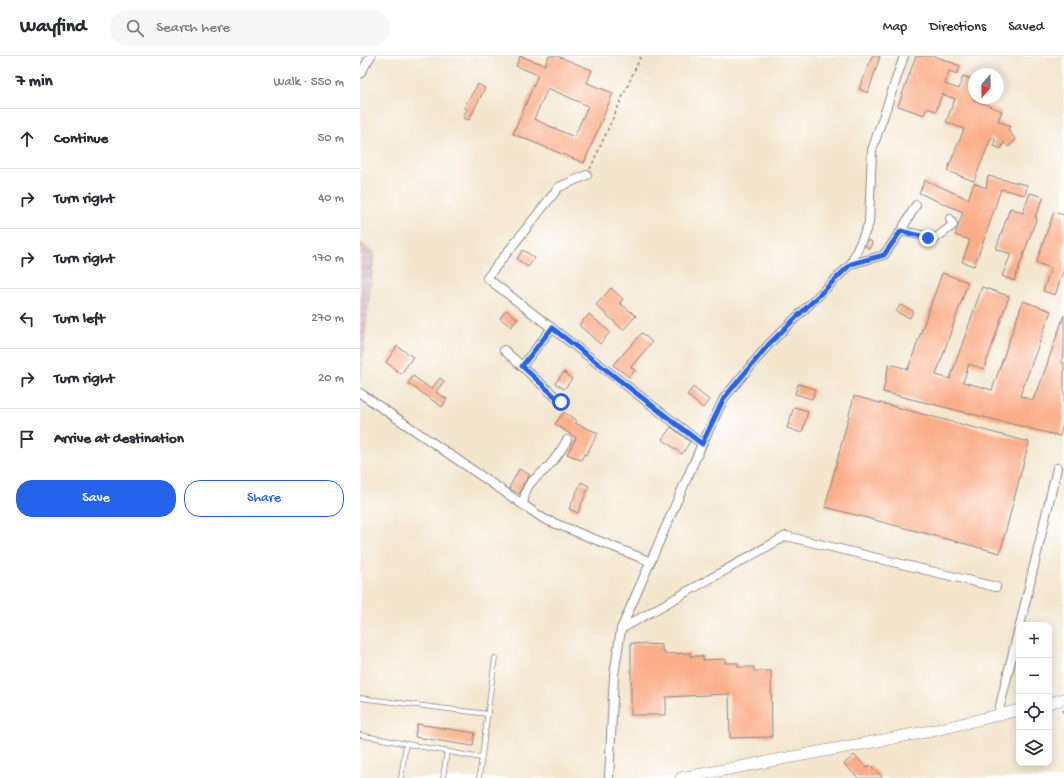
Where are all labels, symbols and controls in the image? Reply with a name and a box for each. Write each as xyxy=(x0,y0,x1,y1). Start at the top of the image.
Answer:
search box xyxy=(110,10,390,46)
text: Wayfind xyxy=(20,16,86,39)
icon: search xyxy=(124,17,146,39)
text: Search here xyxy=(156,19,230,37)
text: Map xyxy=(883,19,907,36)
text: Directions xyxy=(929,19,986,36)
text: Saved xyxy=(1008,19,1044,36)
north arrow xyxy=(968,68,1004,104)
text: 7 min xyxy=(16,72,53,92)
text: Walk · 550 m xyxy=(273,75,344,90)
icon: ahead xyxy=(16,128,38,150)
text: Continue xyxy=(54,130,108,148)
text: 50 m xyxy=(317,131,344,146)
icon: right xyxy=(16,188,38,210)
text: Turn right xyxy=(54,190,114,208)
text: 40 m xyxy=(318,191,344,206)
route end xyxy=(919,229,937,247)
icon: right xyxy=(16,248,38,270)
text: Turn right xyxy=(54,250,114,268)
text: 170 m xyxy=(312,251,344,266)
icon: left xyxy=(16,308,38,330)
text: Turn left xyxy=(54,310,105,328)
text: 270 m xyxy=(311,311,344,326)
icon: right xyxy=(16,368,38,390)
text: Turn right xyxy=(54,370,114,388)
text: 20 m xyxy=(318,371,344,386)
route start xyxy=(552,393,570,411)
icon: arrive xyxy=(16,428,38,450)
text: Arrive at destination xyxy=(54,430,184,448)
button: Save xyxy=(16,480,176,517)
button: Share xyxy=(184,480,344,517)
map controls xyxy=(1016,622,1052,766)
button: + xyxy=(1016,622,1052,658)
button: − xyxy=(1016,658,1052,694)
button: locate xyxy=(1016,694,1052,730)
button: layers xyxy=(1016,730,1052,766)

